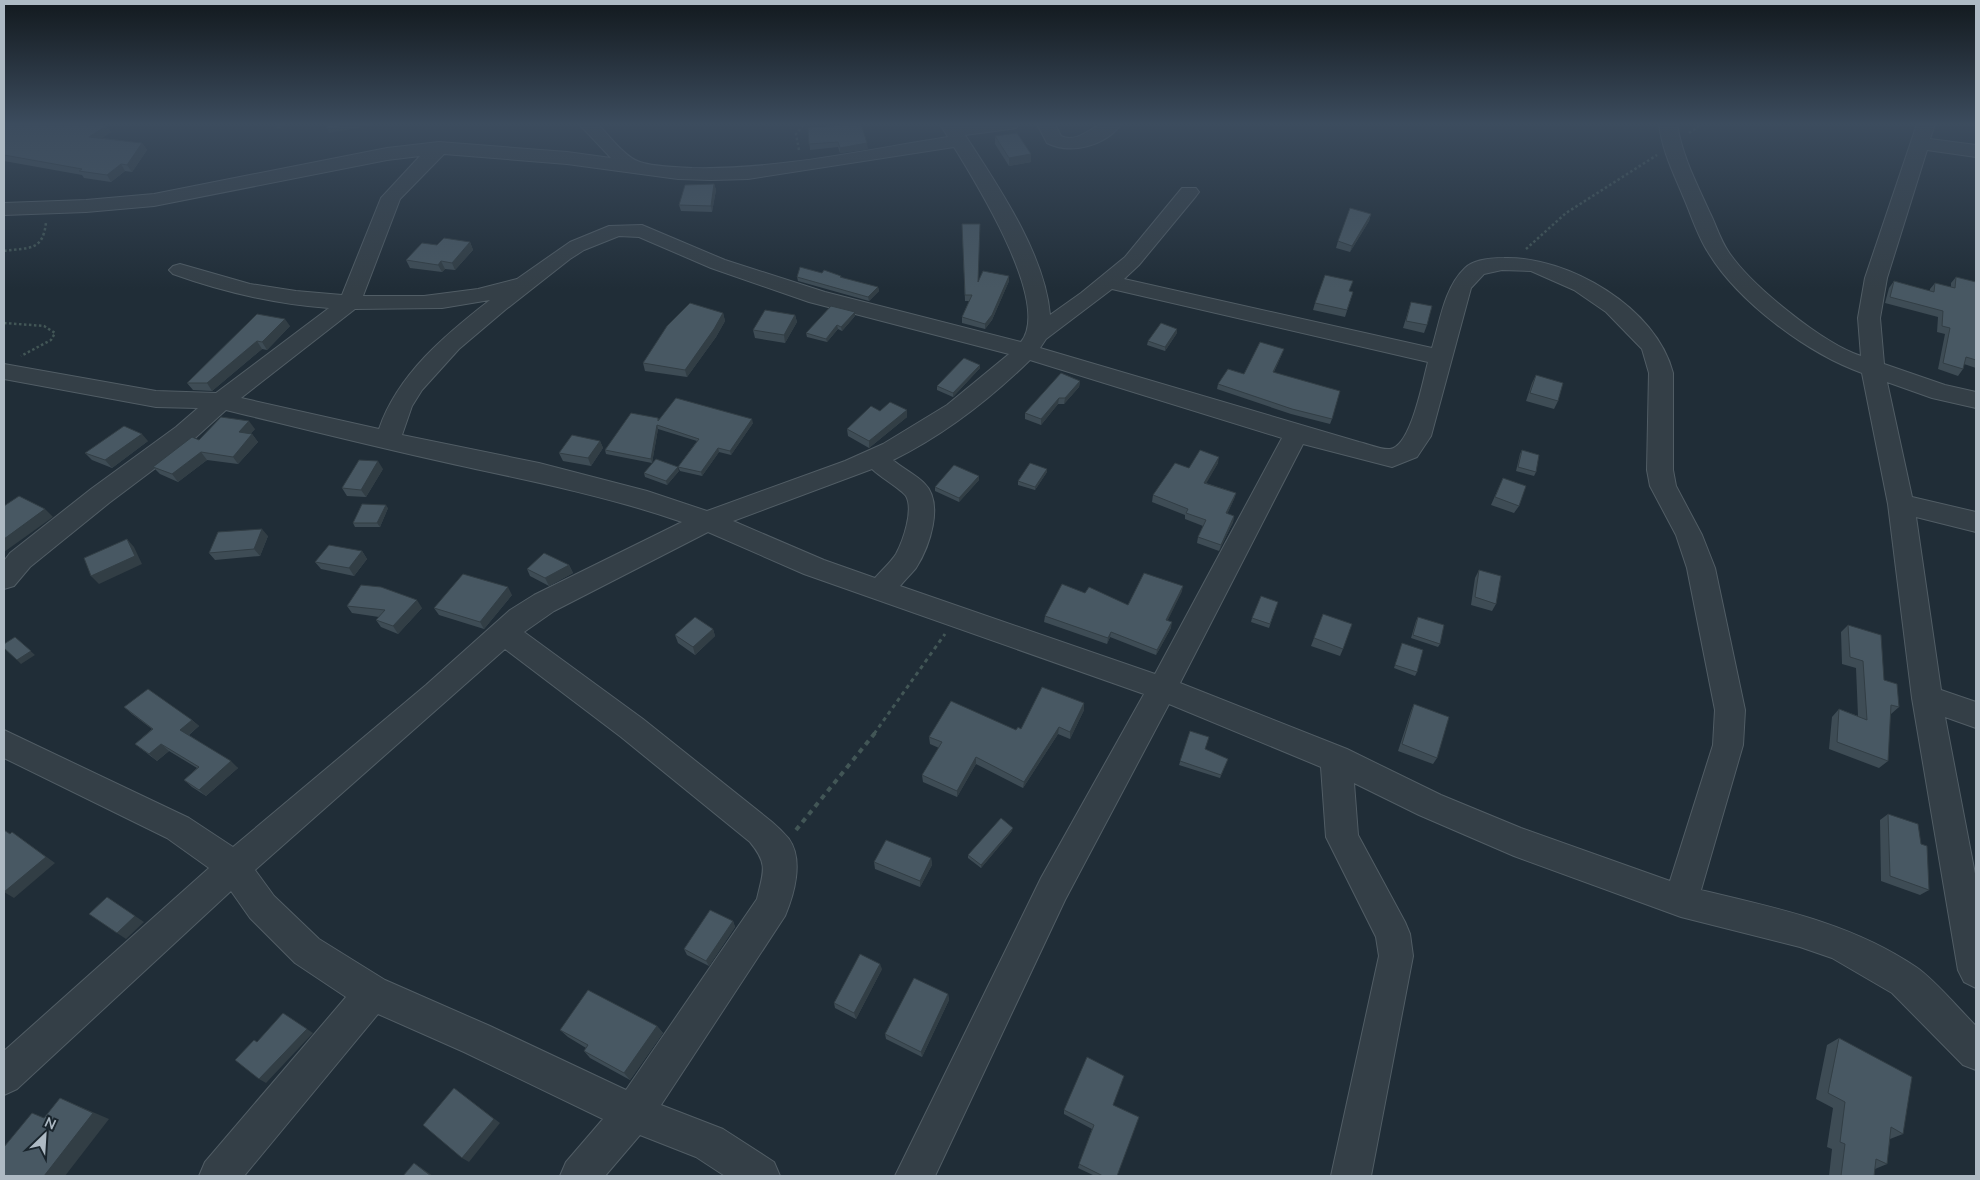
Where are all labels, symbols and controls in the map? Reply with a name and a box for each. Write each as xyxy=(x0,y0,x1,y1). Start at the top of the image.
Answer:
north arrow xyxy=(20,1110,70,1160)
text: N xyxy=(42,1113,59,1134)

